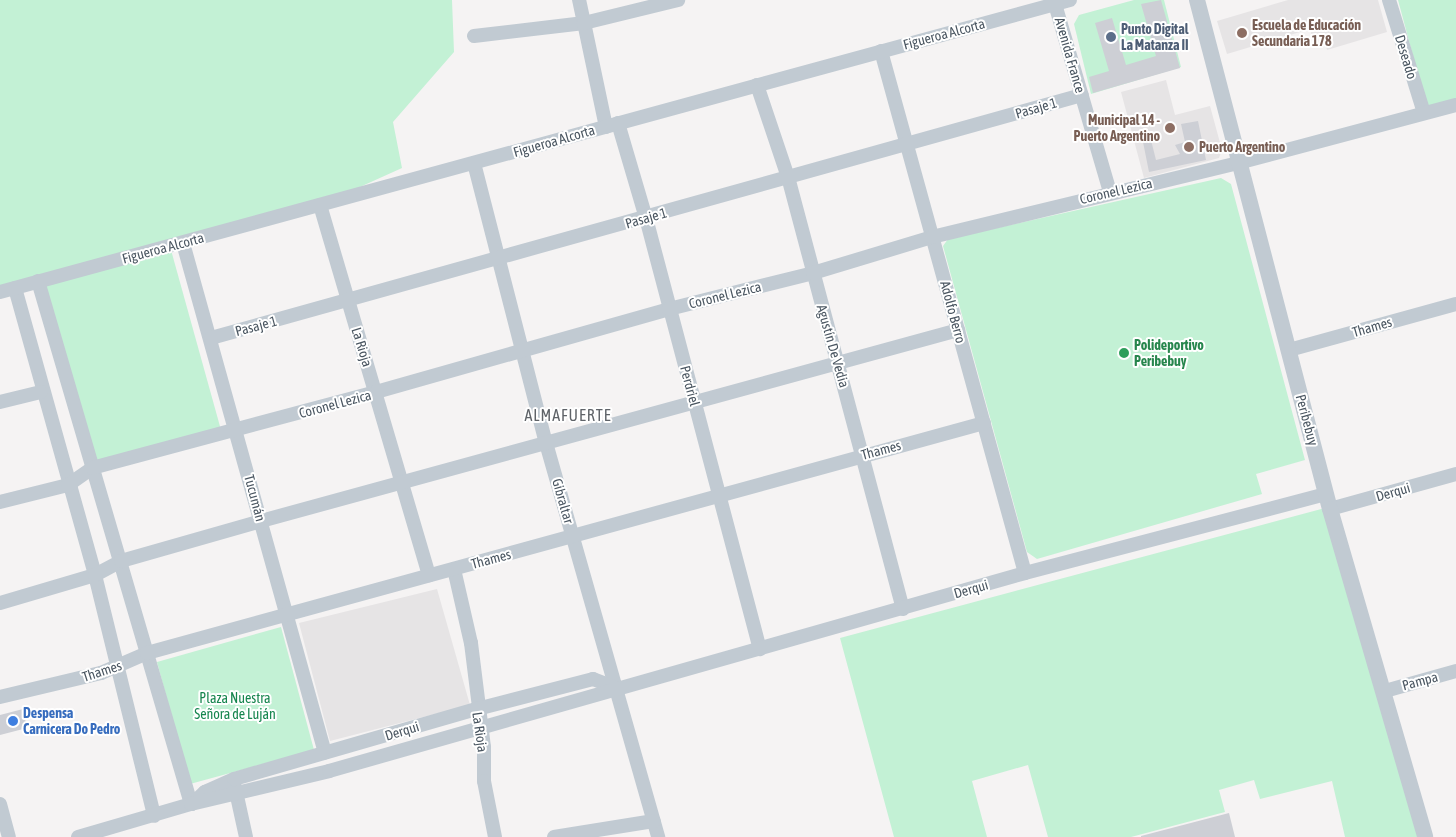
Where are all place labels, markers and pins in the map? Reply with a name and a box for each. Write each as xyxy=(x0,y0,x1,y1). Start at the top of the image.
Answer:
place label: Escuela de Educación Secundaria 178 xyxy=(1252,17,1361,49)
place label: Punto Digital La Matanza II xyxy=(1121,21,1189,54)
marker: Escuela de Educación Secundaria 178 xyxy=(1236,27,1248,39)
marker: Punto Digital La Matanza II xyxy=(1105,31,1117,43)
place label: Municipal 14 - Puerto Argentino xyxy=(1074,112,1160,144)
marker: Municipal 14 - Puerto Argentino xyxy=(1164,122,1176,134)
place label: Puerto Argentino xyxy=(1199,139,1285,155)
marker: Puerto Argentino xyxy=(1183,141,1195,153)
place label: Polideportivo Peribebuy xyxy=(1134,337,1204,370)
marker: Polideportivo Peribebuy xyxy=(1118,347,1130,359)
place label: Despensa Carnicera Do Pedro xyxy=(23,705,120,738)
marker: Despensa Carnicera Do Pedro xyxy=(7,715,19,727)

